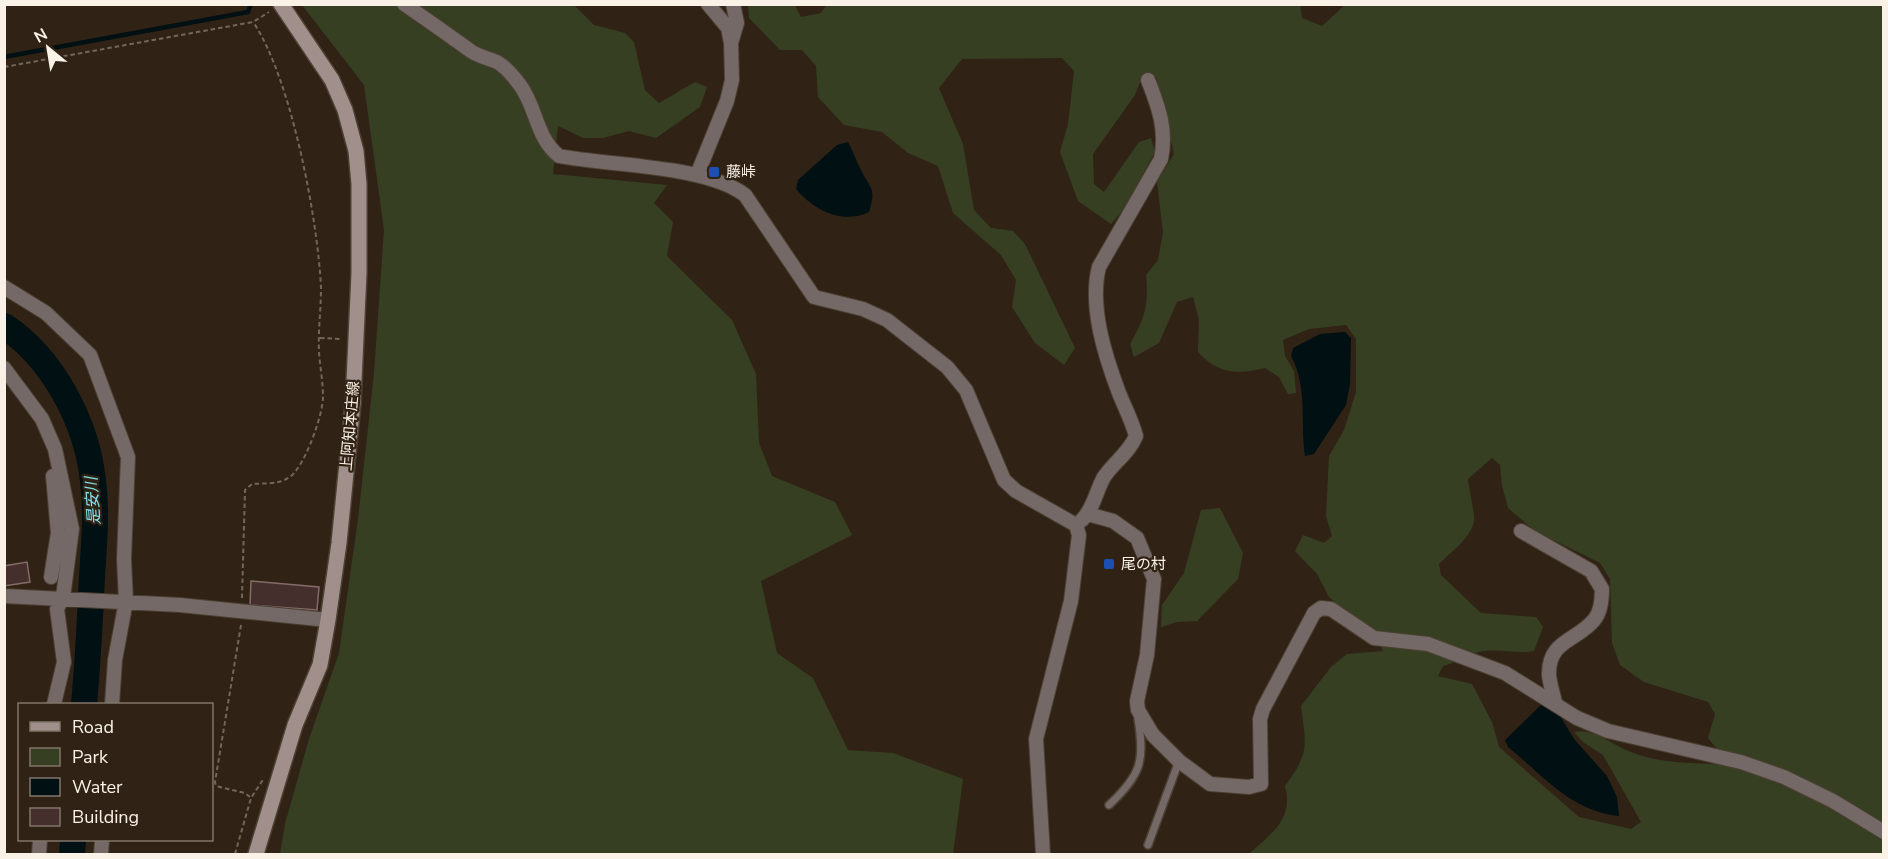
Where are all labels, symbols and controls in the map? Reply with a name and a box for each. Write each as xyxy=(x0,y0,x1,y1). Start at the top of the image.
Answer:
north arrow xyxy=(18,18,78,78)
text: N xyxy=(30,23,52,48)
place label: 藤峠 xyxy=(726,162,756,182)
marker: 藤峠 xyxy=(707,165,721,179)
street label: 上阿知本庄線 xyxy=(336,380,364,472)
water label: 是安川 xyxy=(80,474,106,526)
place label: 尾の村 xyxy=(1121,554,1166,574)
marker: 尾の村 xyxy=(1102,557,1116,571)
legend xyxy=(18,703,213,841)
text: Road xyxy=(72,715,114,739)
text: Park xyxy=(72,745,109,769)
text: Water xyxy=(72,775,123,799)
text: Building xyxy=(72,805,139,829)

